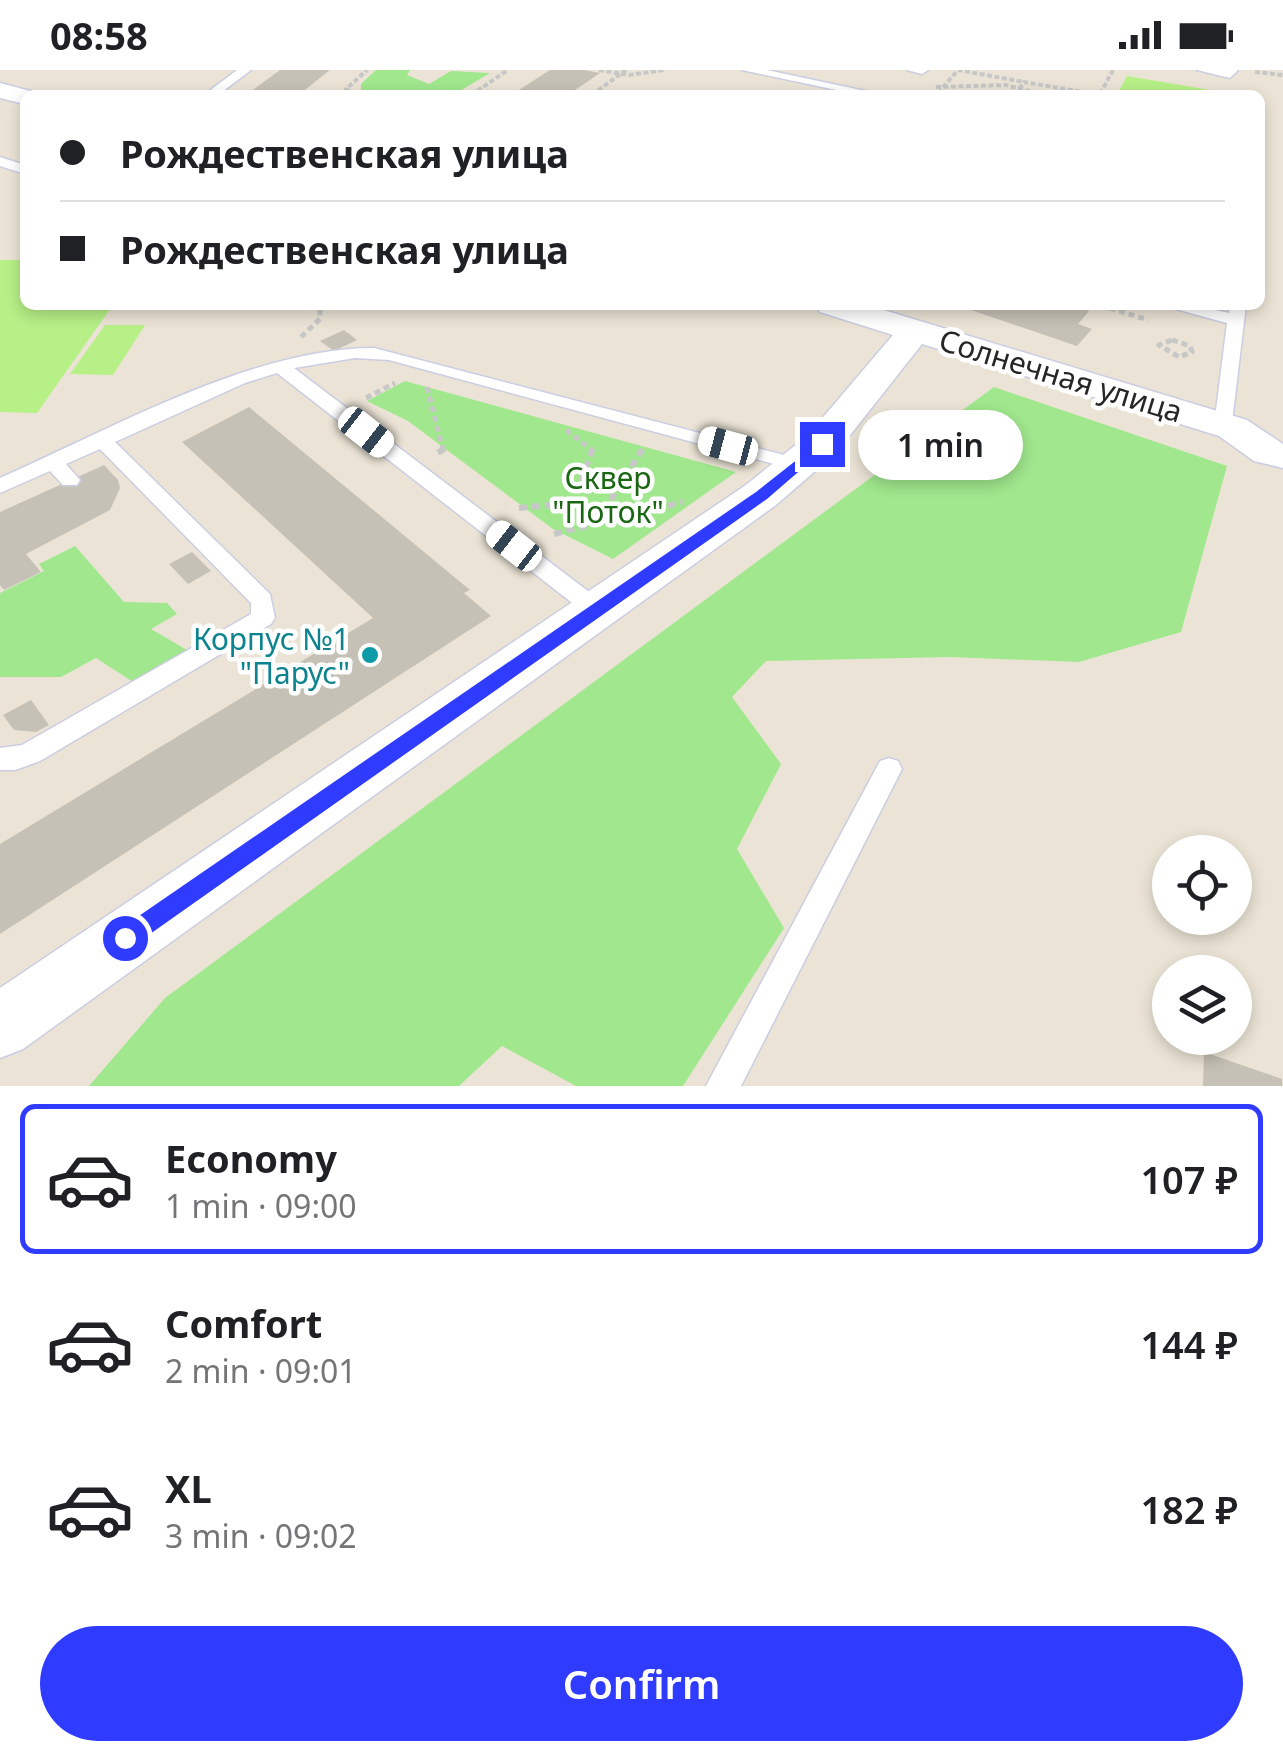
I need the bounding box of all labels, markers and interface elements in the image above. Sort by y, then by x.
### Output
text: 08:58 [50,9,148,61]
text: Рождественская улица [120,127,569,179]
text: Рождественская улица [120,223,569,275]
street label: Солнечная улица [934,319,1188,431]
car [333,402,399,462]
callout: 1 min [857,409,1022,479]
route end [800,422,845,467]
text: 1 min [897,423,984,466]
car [695,424,761,468]
park label: Сквер "Поток" [552,457,664,532]
car [481,516,547,576]
place label: Корпус №1 "Парус" [193,618,350,693]
marker: Корпус №1 "Парус" [359,644,381,666]
map controls [1152,835,1252,1055]
button: locate [1152,835,1252,935]
route start [103,916,148,961]
button: layers [1152,955,1252,1055]
text: Economy [165,1132,337,1184]
icon: car [45,1134,135,1224]
text: 107 ₽ [1140,1153,1238,1205]
text: 1 min · 09:00 [165,1184,357,1227]
text: Comfort [165,1297,322,1349]
icon: car [45,1299,135,1389]
text: 144 ₽ [1140,1318,1238,1370]
text: 2 min · 09:01 [165,1349,357,1392]
text: XL [165,1462,212,1514]
icon: car [45,1464,135,1554]
text: 182 ₽ [1140,1483,1238,1535]
text: 3 min · 09:02 [165,1514,357,1557]
button: Confirm [40,1626,1243,1741]

